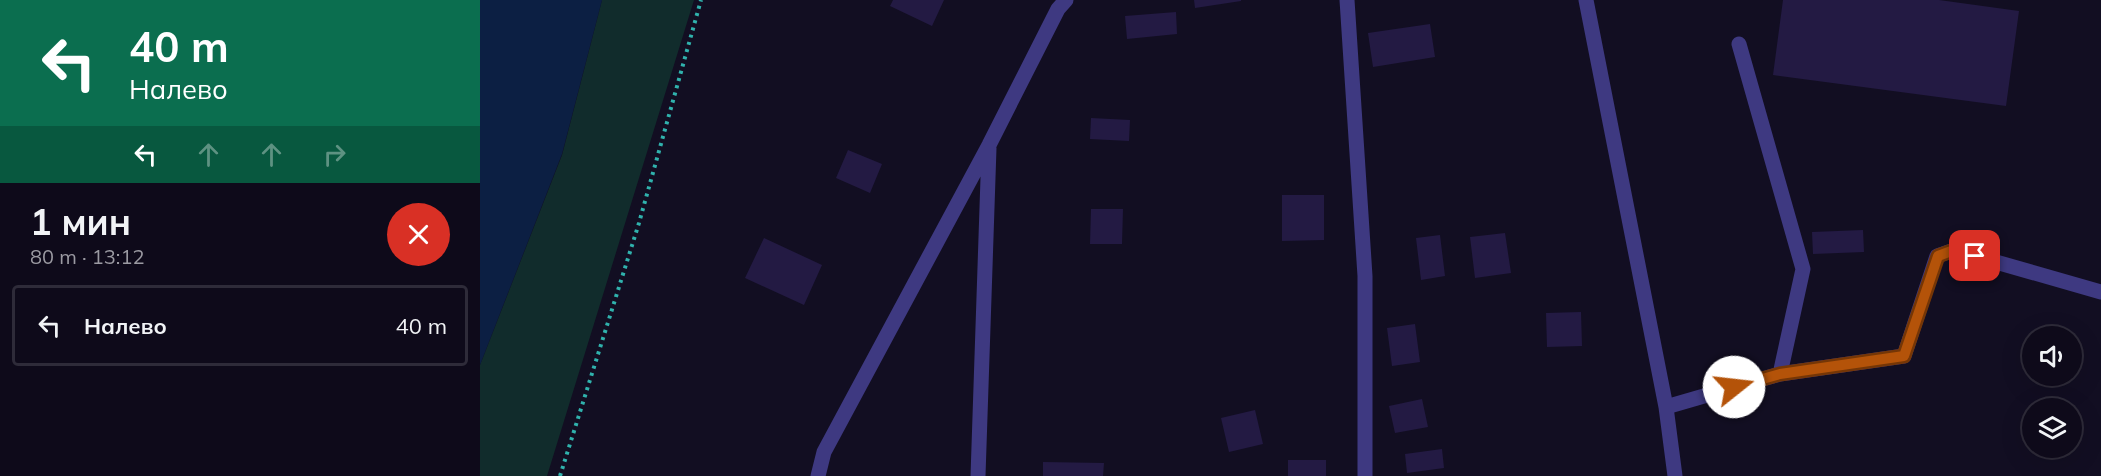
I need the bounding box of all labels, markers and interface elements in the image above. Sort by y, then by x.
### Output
text: 40 m [129,20,229,73]
icon: left [30,24,108,102]
text: Налево [129,72,228,106]
icon: left [129,138,162,171]
icon: ahead [192,138,225,171]
icon: ahead [255,138,288,171]
icon: right [318,138,351,171]
text: 1 мин [30,199,131,244]
button: close [387,203,450,266]
pin [1949,230,2000,281]
icon: arrive [1958,239,1991,272]
text: 80 m · 13:12 [30,244,144,269]
icon: left [33,309,66,342]
text: Налево [84,312,167,340]
text: 40 m [396,312,447,340]
map controls [2022,326,2082,458]
button: sound [2022,326,2082,386]
position arrow [1702,355,1766,419]
button: layers [2022,398,2082,458]

